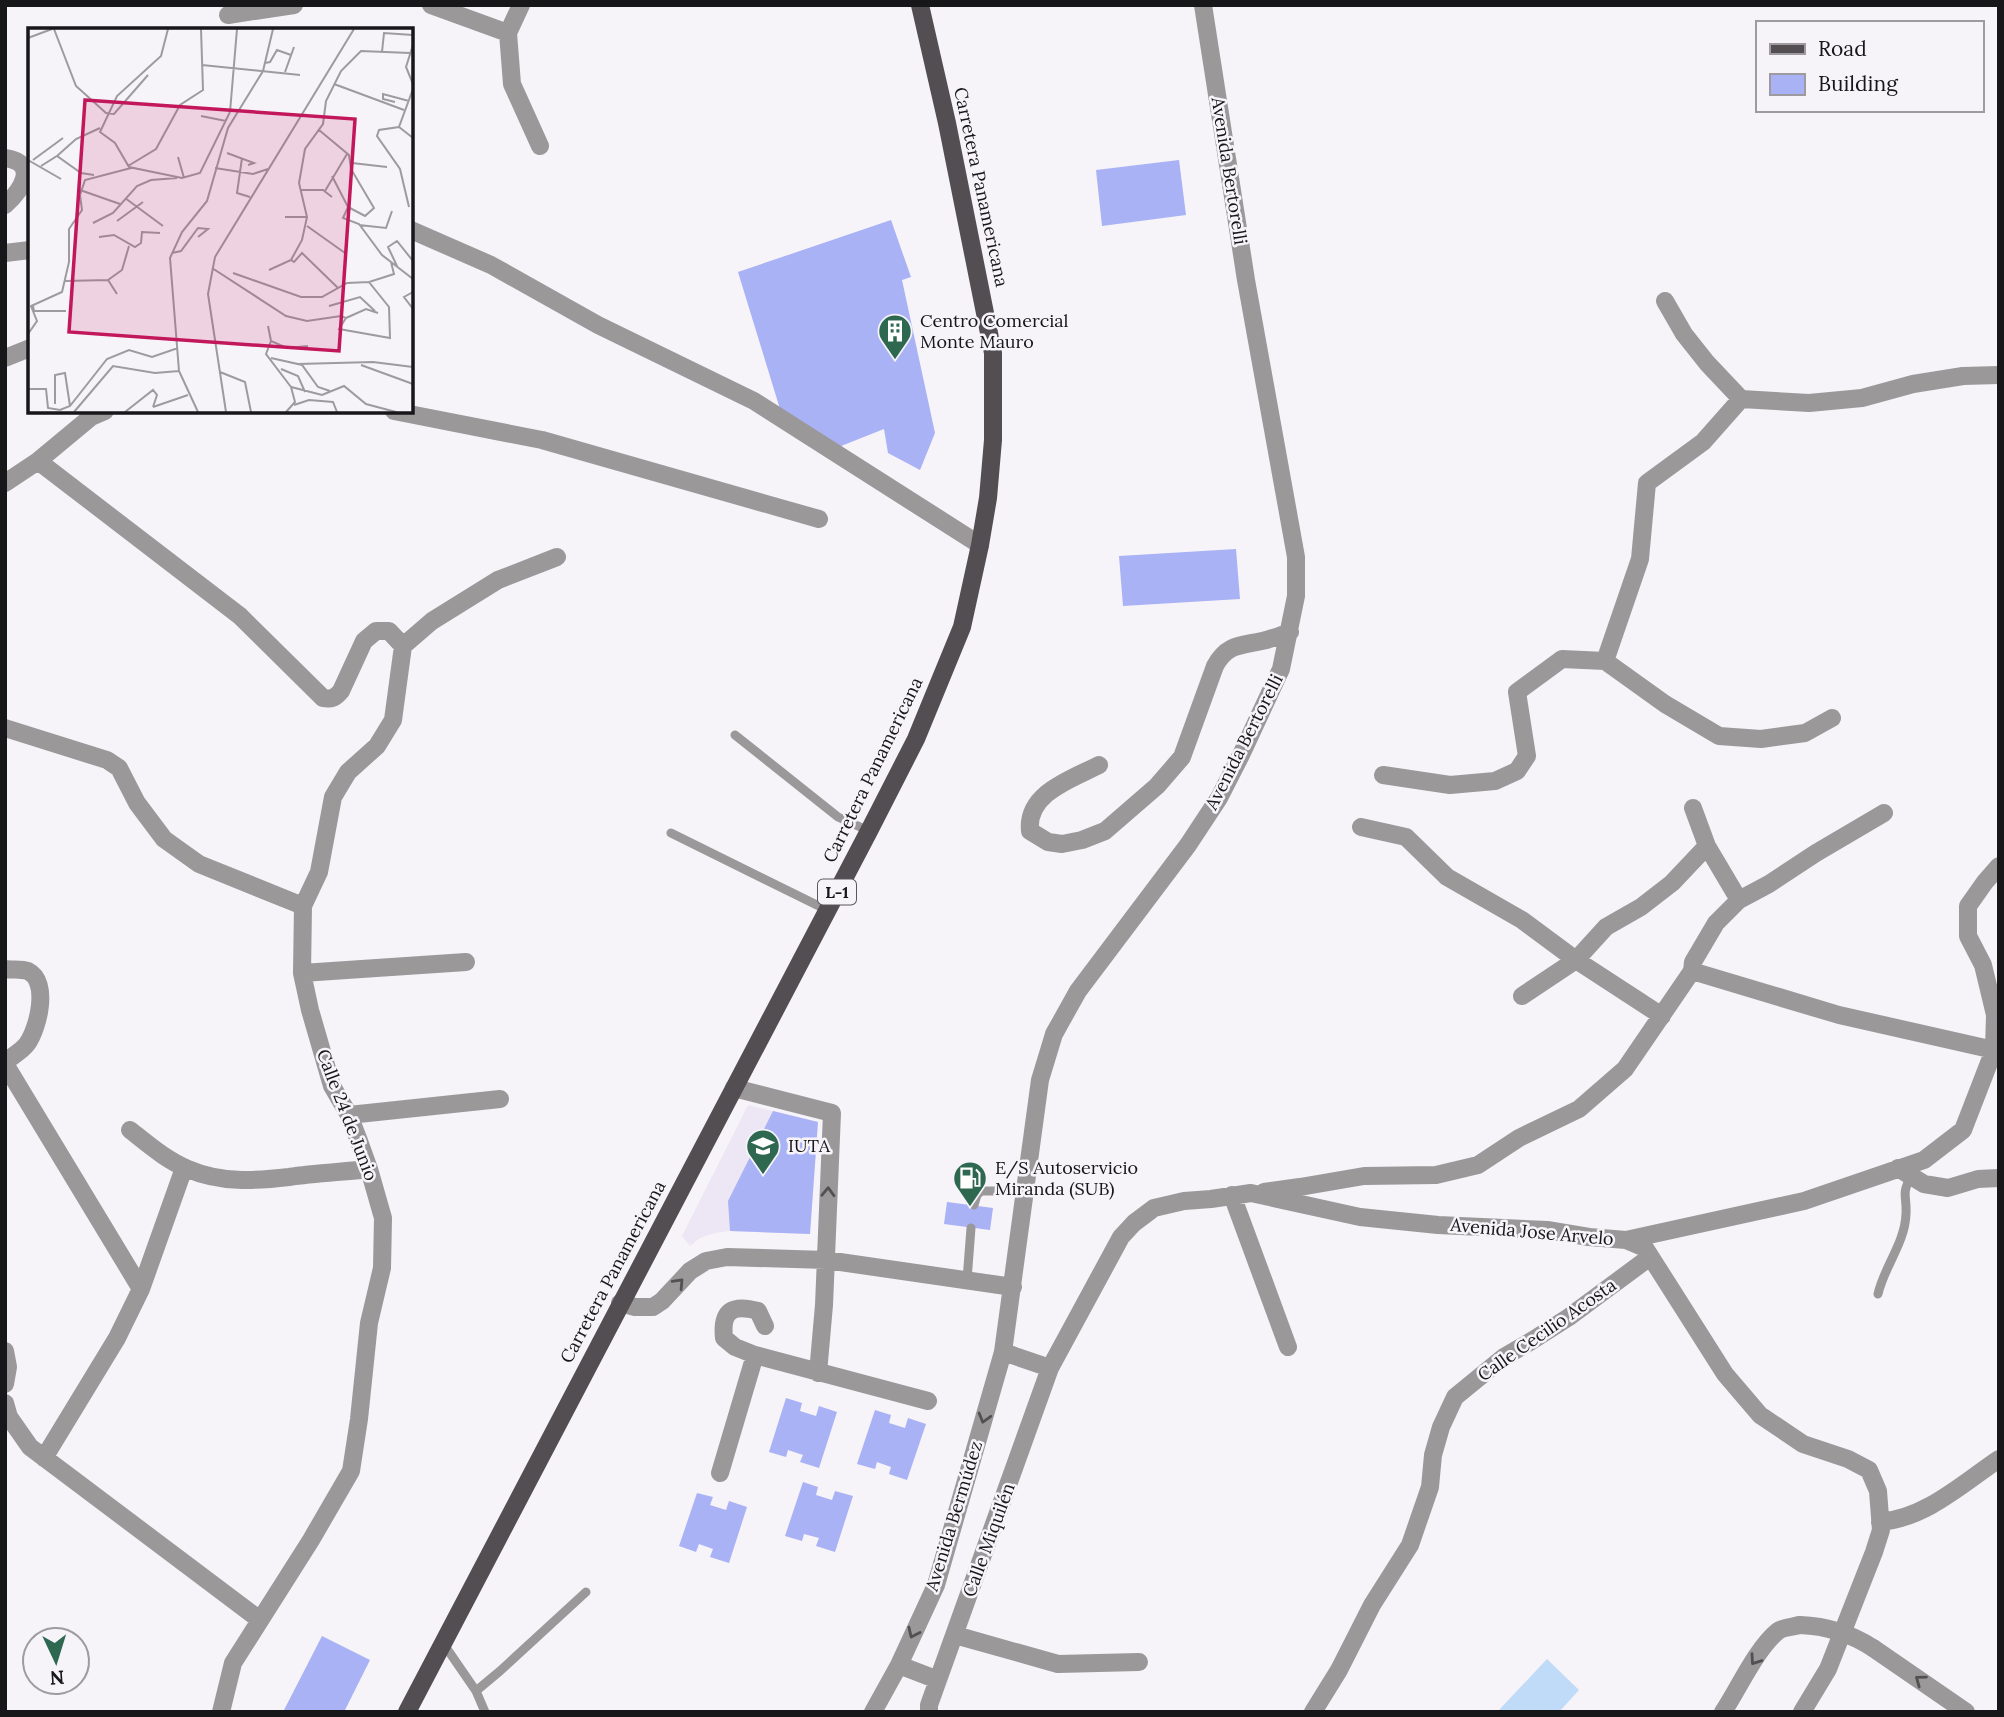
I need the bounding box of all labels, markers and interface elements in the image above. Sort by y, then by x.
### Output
legend [1756,21,1983,112]
inset map [28,28,413,413]
text: Road [1818,35,1867,62]
text: Building [1818,70,1898,97]
street label: Carretera Panamericana [949,85,1014,289]
street label: Avenida Bertorelli [1206,95,1253,246]
place label: Centro Comercial Monte Mauro [920,309,1069,353]
building icon: Centro Comercial Monte Mauro [876,312,914,361]
street label: Avenida Bertorelli [1199,670,1288,814]
street label: Carretera Panamericana [818,673,927,866]
road number: L-1 [818,880,856,904]
street label: Calle 24 de Junio [312,1046,383,1184]
school or university icon: IUTA [744,1127,782,1176]
place label: IUTA [788,1134,831,1157]
place label: E/S Autoservicio Miranda (SUB) [995,1156,1138,1200]
fuel station icon: E/S Autoservicio Miranda (SUB) [951,1159,989,1208]
street label: Carretera Panamericana [555,1177,670,1367]
one-way arrow [821,1186,836,1197]
street label: Avenida Jose Arvelo [1448,1213,1615,1250]
street label: Calle Cecilio Acosta [1473,1273,1621,1386]
one-way arrow [670,1278,683,1291]
one-way arrow [978,1411,992,1423]
street label: Avenida Bermúdez [919,1438,987,1595]
street label: Calle Miquilén [957,1480,1020,1600]
north arrow [21,1626,91,1696]
one-way arrow [908,1626,922,1639]
one-way arrow [1751,1652,1763,1665]
text: N [49,1665,65,1690]
one-way arrow [1915,1675,1928,1688]

